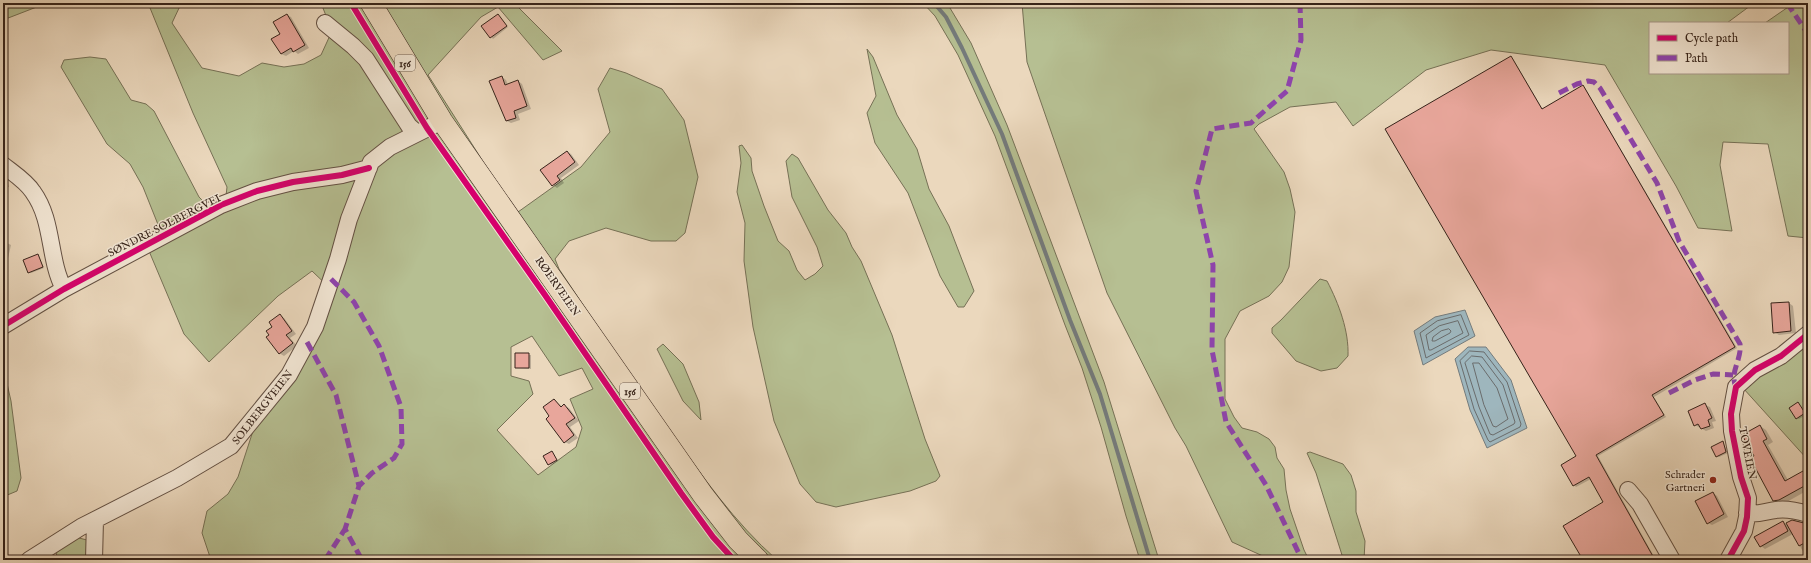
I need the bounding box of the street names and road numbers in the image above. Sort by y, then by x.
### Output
road number: 156 [395,55,415,71]
street label: SØNDRE SOLBERGVEI [106,191,223,260]
street label: RØERVEIEN [532,254,583,319]
street label: SOLBERGVEIEN [229,367,297,448]
road number: 156 [620,383,640,399]
street label: TOVEIEN [1735,425,1759,481]

